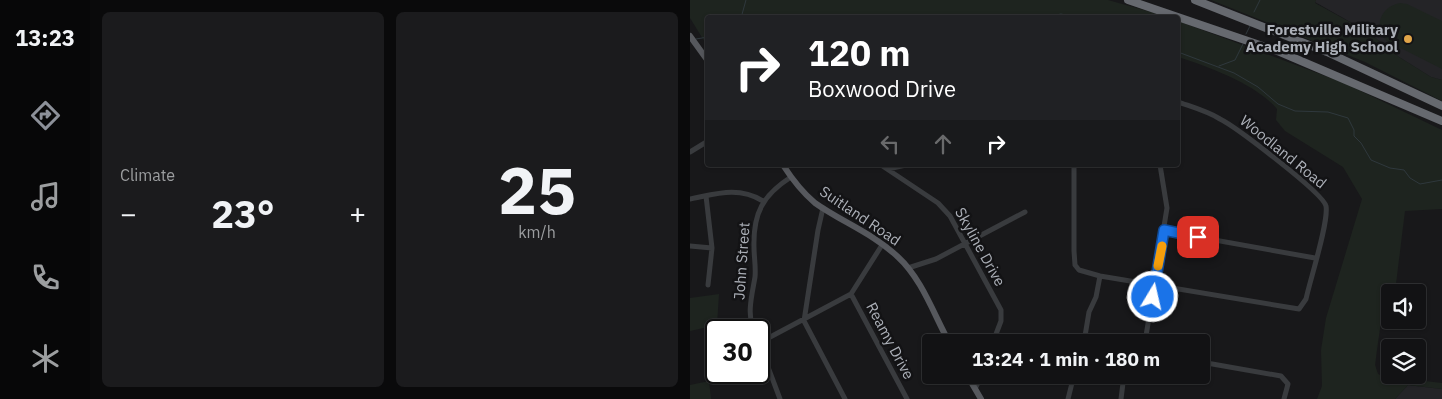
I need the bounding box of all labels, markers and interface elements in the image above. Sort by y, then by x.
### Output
place label: Forestville Military Academy High School [1246,20,1398,56]
text: 13:23 [15,23,75,52]
text: 120 m [808,30,911,76]
marker: Forestville Military Academy High School [1402,33,1414,45]
icon: right [725,35,790,100]
text: Boxwood Drive [808,74,956,103]
icon: directions [28,98,63,133]
street label: Woodland Road [1236,111,1330,192]
icon: left [876,130,904,158]
icon: ahead [929,130,957,158]
icon: right [982,130,1010,158]
text: 25 [498,147,576,232]
text: Climate [120,165,175,185]
icon: music [28,179,63,214]
street label: Suitland Road [816,182,904,250]
text: 23° [211,189,275,238]
text: − [120,195,137,232]
text: + [349,195,366,232]
street label: Skyline Drive [951,204,1010,289]
pin [1177,216,1219,258]
text: km/h [518,222,556,242]
street label: John Street [729,222,754,300]
icon: arrive [1184,223,1212,251]
icon: phone [28,260,63,295]
position arrow [1126,270,1178,322]
map controls [1381,284,1426,384]
button: sound [1381,284,1426,329]
street label: Reamy Drive [862,299,919,383]
speed limit sign: 30 [705,319,770,384]
button: layers [1381,339,1426,384]
icon: climate [28,341,63,376]
text: 13:24 · 1 min · 180 m [972,347,1160,371]

